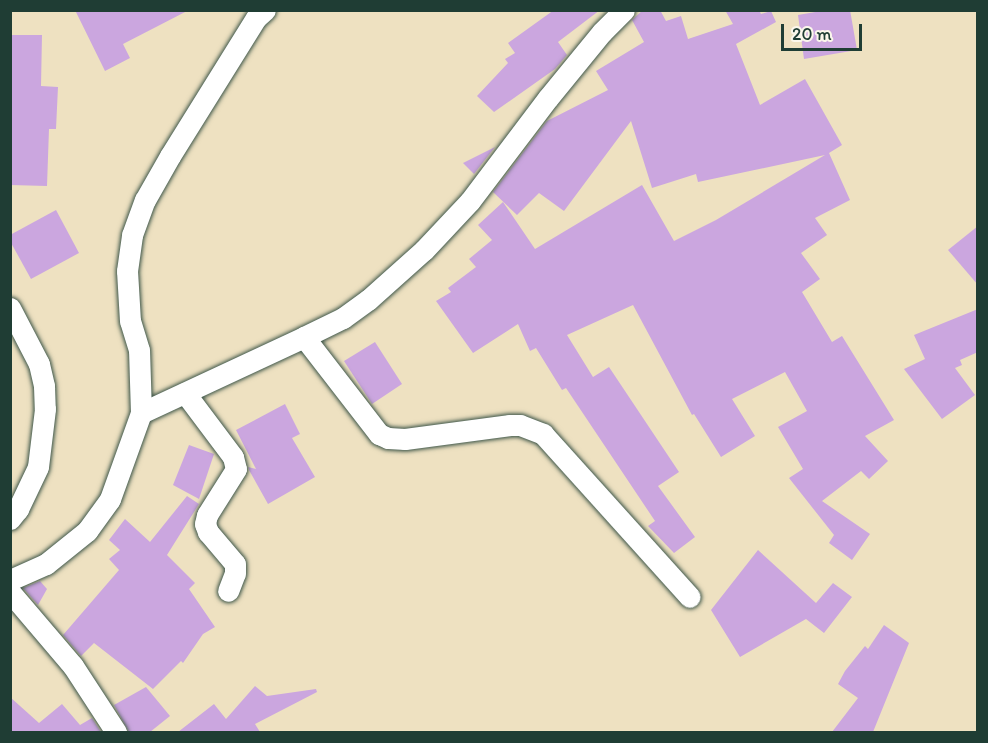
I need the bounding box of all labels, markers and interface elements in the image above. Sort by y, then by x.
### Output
scale bar [784,12,865,50]
text: 20 m [792,23,832,45]

